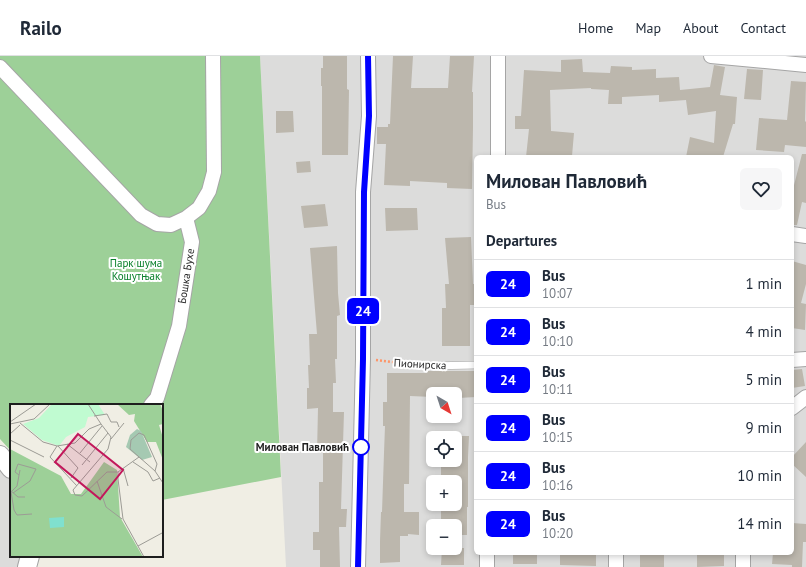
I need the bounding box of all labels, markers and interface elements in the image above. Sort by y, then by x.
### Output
text: Railo [20,16,62,40]
text: Home [578,19,613,37]
text: Map [635,19,661,37]
text: About [683,19,719,37]
text: Contact [741,19,786,37]
button: heart [740,168,782,210]
text: Милован Павловић [486,169,647,193]
text: Bus [486,196,506,213]
text: Departures [486,231,557,250]
street label: Бошка Бухе [175,247,197,305]
park label: Парк шума Кошутњак [110,256,162,283]
text: Bus [542,266,565,285]
text: 1 min [745,274,782,293]
text: 24 [500,275,516,293]
text: 10:07 [542,285,573,302]
line badge: 24 [345,298,381,324]
text: 24 [355,302,371,320]
text: Bus [542,314,565,333]
text: 4 min [745,322,782,341]
text: 24 [500,323,516,341]
text: 10:10 [542,333,573,350]
street label: Пионирска [393,356,447,372]
text: Bus [542,362,565,381]
text: 5 min [745,370,782,389]
text: 24 [500,371,516,389]
text: 10:11 [542,381,573,398]
north arrow [426,387,462,423]
map controls [426,387,462,555]
inset map [10,404,163,557]
text: Bus [542,410,565,429]
text: 9 min [745,418,782,437]
text: 24 [500,419,516,437]
text: 10:15 [542,429,573,446]
button: locate [426,431,462,467]
marker: Милован Павловић [352,438,370,456]
place label: Милован Павловић [256,440,349,454]
text: Bus [542,458,565,477]
text: 10 min [737,466,782,485]
text: 24 [500,467,516,485]
button: + [426,475,462,511]
text: 10:16 [542,477,573,494]
text: Bus [542,506,565,525]
text: 14 min [737,514,782,533]
text: 24 [500,515,516,533]
button: − [426,519,462,555]
text: 10:20 [542,525,573,542]

